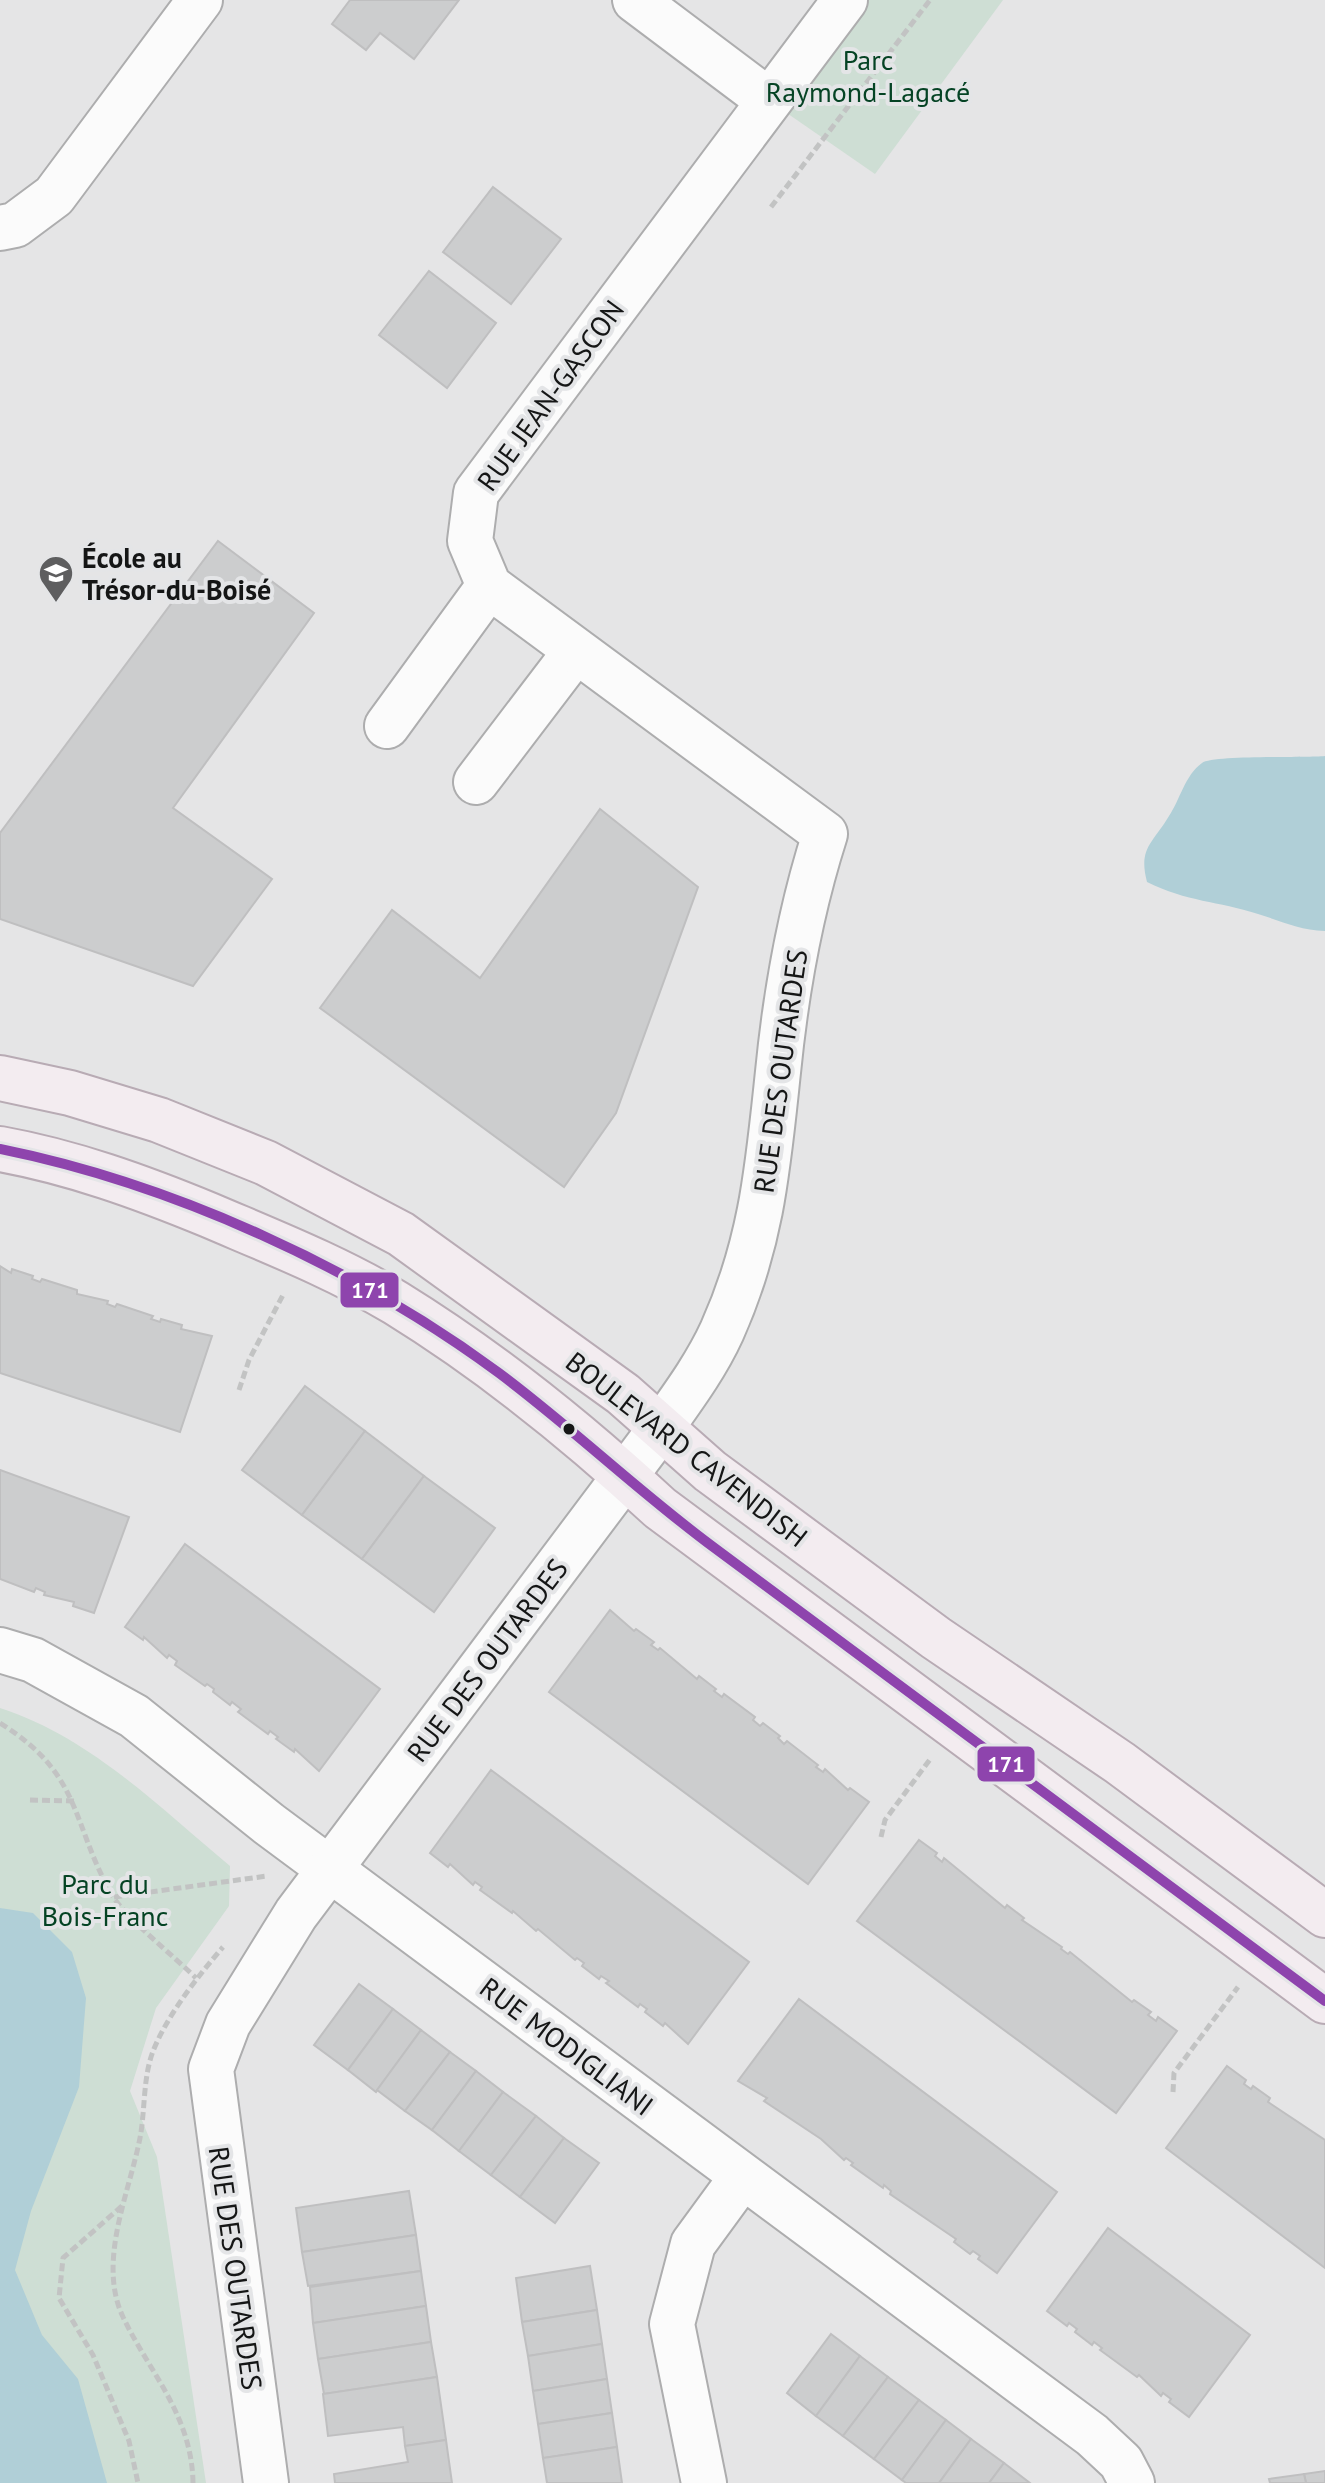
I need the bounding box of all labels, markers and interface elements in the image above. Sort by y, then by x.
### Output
park label: Parc Raymond-Lagacé [766,41,970,110]
street label: RUE JEAN-GASCON [468,292,632,498]
place label: École au Trésor-du-Boisé [82,539,271,608]
school or university icon: École au Trésor-du-Boisé [37,554,75,604]
street label: RUE DES OUTARDES [745,947,815,1195]
line badge: 171 [339,1271,400,1309]
text: 171 [351,1276,389,1304]
street label: BOULEVARD CAVENDISH [559,1343,815,1555]
unlabelled marker [561,1421,577,1437]
street label: RUE DES OUTARDES [398,1551,576,1769]
line badge: 171 [976,1745,1036,1783]
text: 171 [987,1750,1025,1778]
park label: Parc du Bois-Franc [42,1865,168,1934]
street label: RUE MODIGLIANI [473,1969,661,2123]
street label: RUE DES OUTARDES [201,2144,271,2392]

